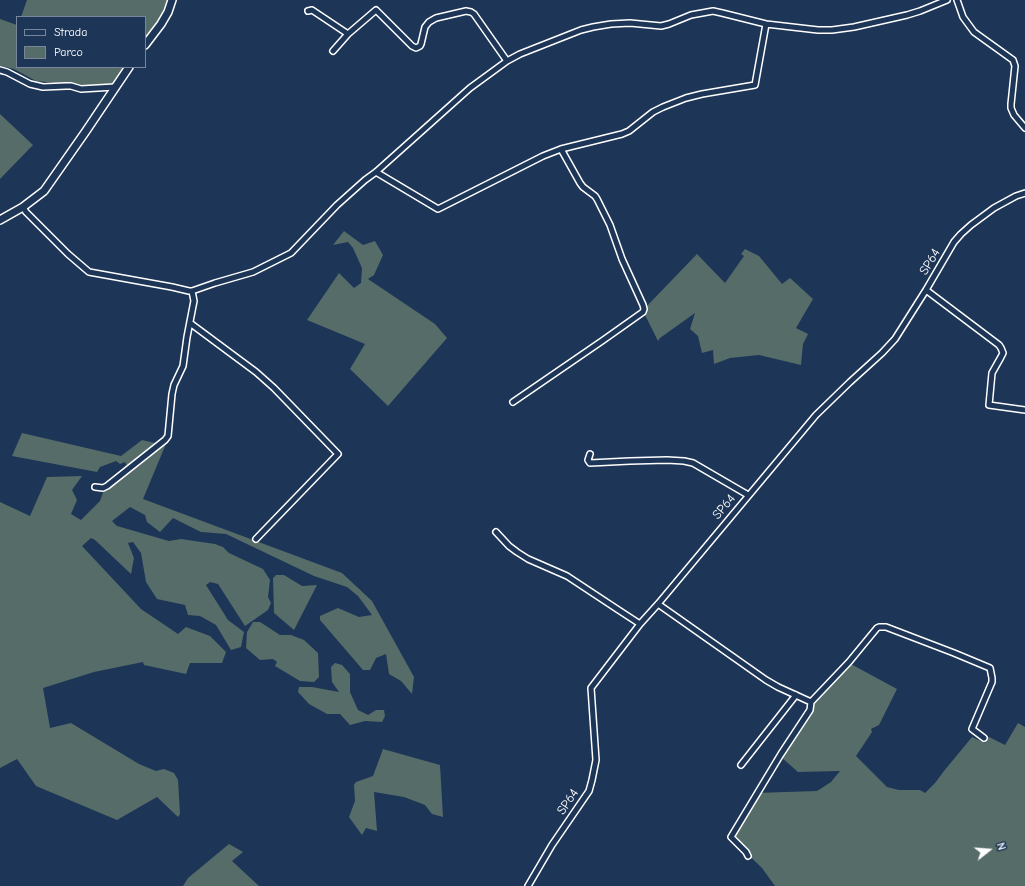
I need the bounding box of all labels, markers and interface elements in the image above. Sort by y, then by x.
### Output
legend [16,16,146,68]
text: Strada [54,25,87,39]
text: Parco [54,45,83,59]
street label: SP64 [916,246,944,278]
street label: SP64 [709,491,739,523]
street label: SP64 [554,786,582,818]
north arrow [969,830,1009,870]
text: N [994,841,1008,852]

